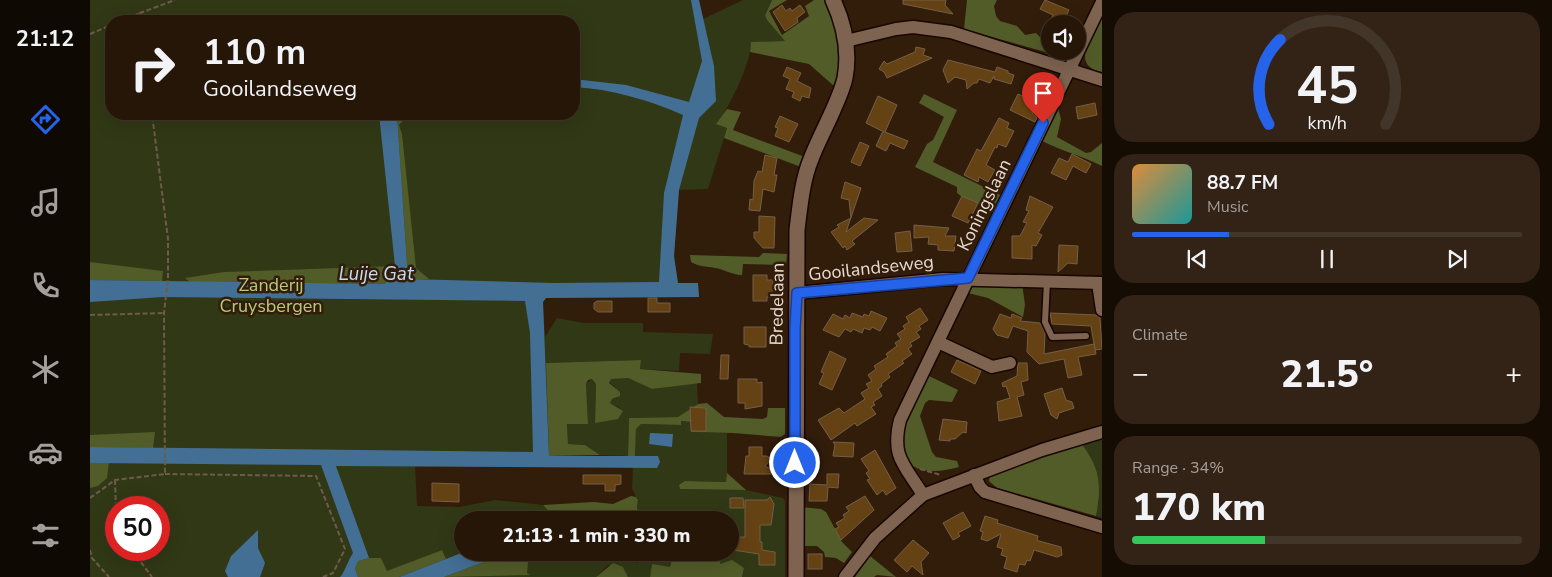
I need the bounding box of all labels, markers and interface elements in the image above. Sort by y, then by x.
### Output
map controls [1041,15,1086,60]
button: sound [1041,15,1086,60]
text: 21:12 [16,24,74,54]
text: 110 m [203,29,306,76]
icon: right [120,35,185,100]
text: 45 [1296,50,1358,121]
pin [1022,72,1064,123]
text: Gooilandseweg [203,74,357,104]
icon: arrive [1029,79,1057,107]
icon: directions [28,102,63,137]
text: km/h [1307,111,1347,135]
street label: Koningslaan [951,155,1017,255]
text: 88.7 FM [1207,170,1278,196]
icon: music [28,185,63,220]
text: Music [1207,196,1248,218]
icon: previous [1183,245,1211,273]
icon: pause [1313,245,1341,273]
icon: next [1443,245,1471,273]
street label: Gooilandseweg [807,249,935,287]
water label: Luije Gat [338,261,415,287]
street label: Bredelaan [764,262,790,346]
icon: phone [28,268,63,303]
park label: Zanderij Cruysbergen [219,273,323,318]
text: Climate [1132,324,1187,346]
text: 21.5° [1281,349,1373,400]
icon: climate [28,352,63,387]
text: − [1132,355,1149,393]
text: + [1505,355,1522,393]
icon: car [28,435,63,470]
position arrow [768,436,820,488]
text: Range · 34% [1132,457,1224,479]
text: 170 km [1132,482,1266,533]
speed limit sign: 50 [105,496,170,561]
icon: filters [28,518,63,553]
text: 21:13 · 1 min · 330 m [503,523,690,549]

